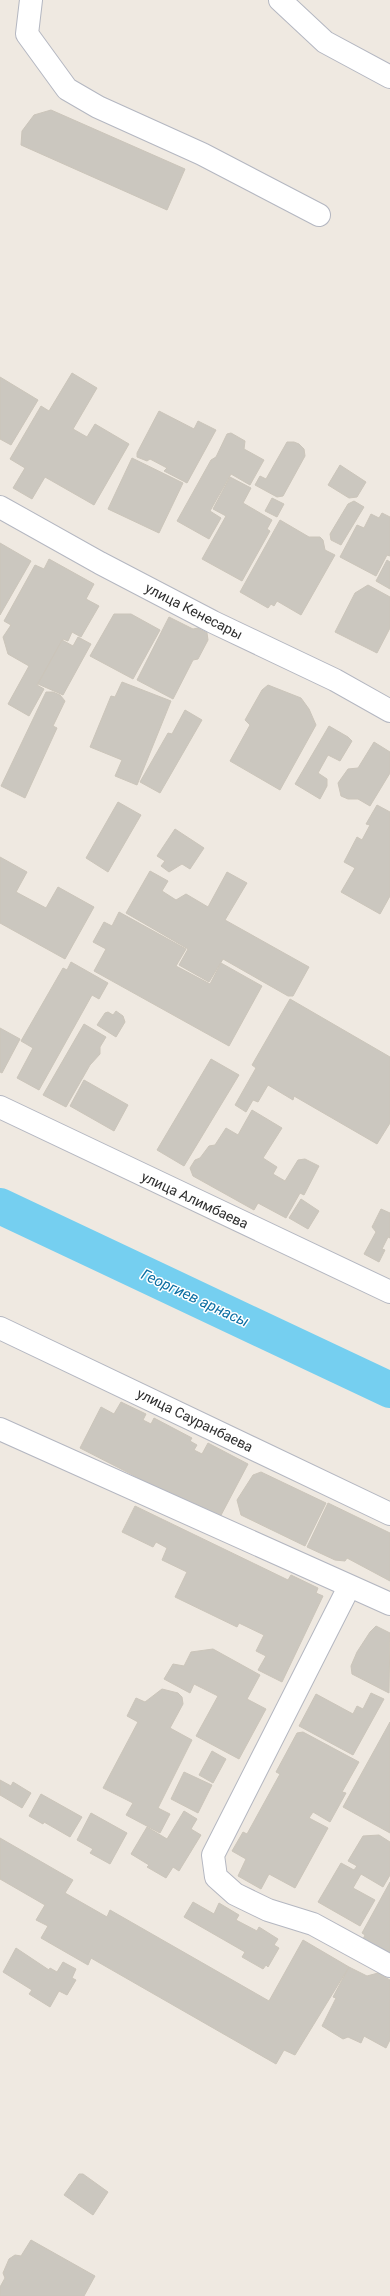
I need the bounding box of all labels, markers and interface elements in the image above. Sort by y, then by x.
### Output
street label: улица Кенесары [143,580,245,642]
street label: улица Алимбаева [139,1168,251,1232]
water label: Георгиев арнасы [138,1265,252,1331]
street label: улица Сауранбаева [134,1385,256,1455]

